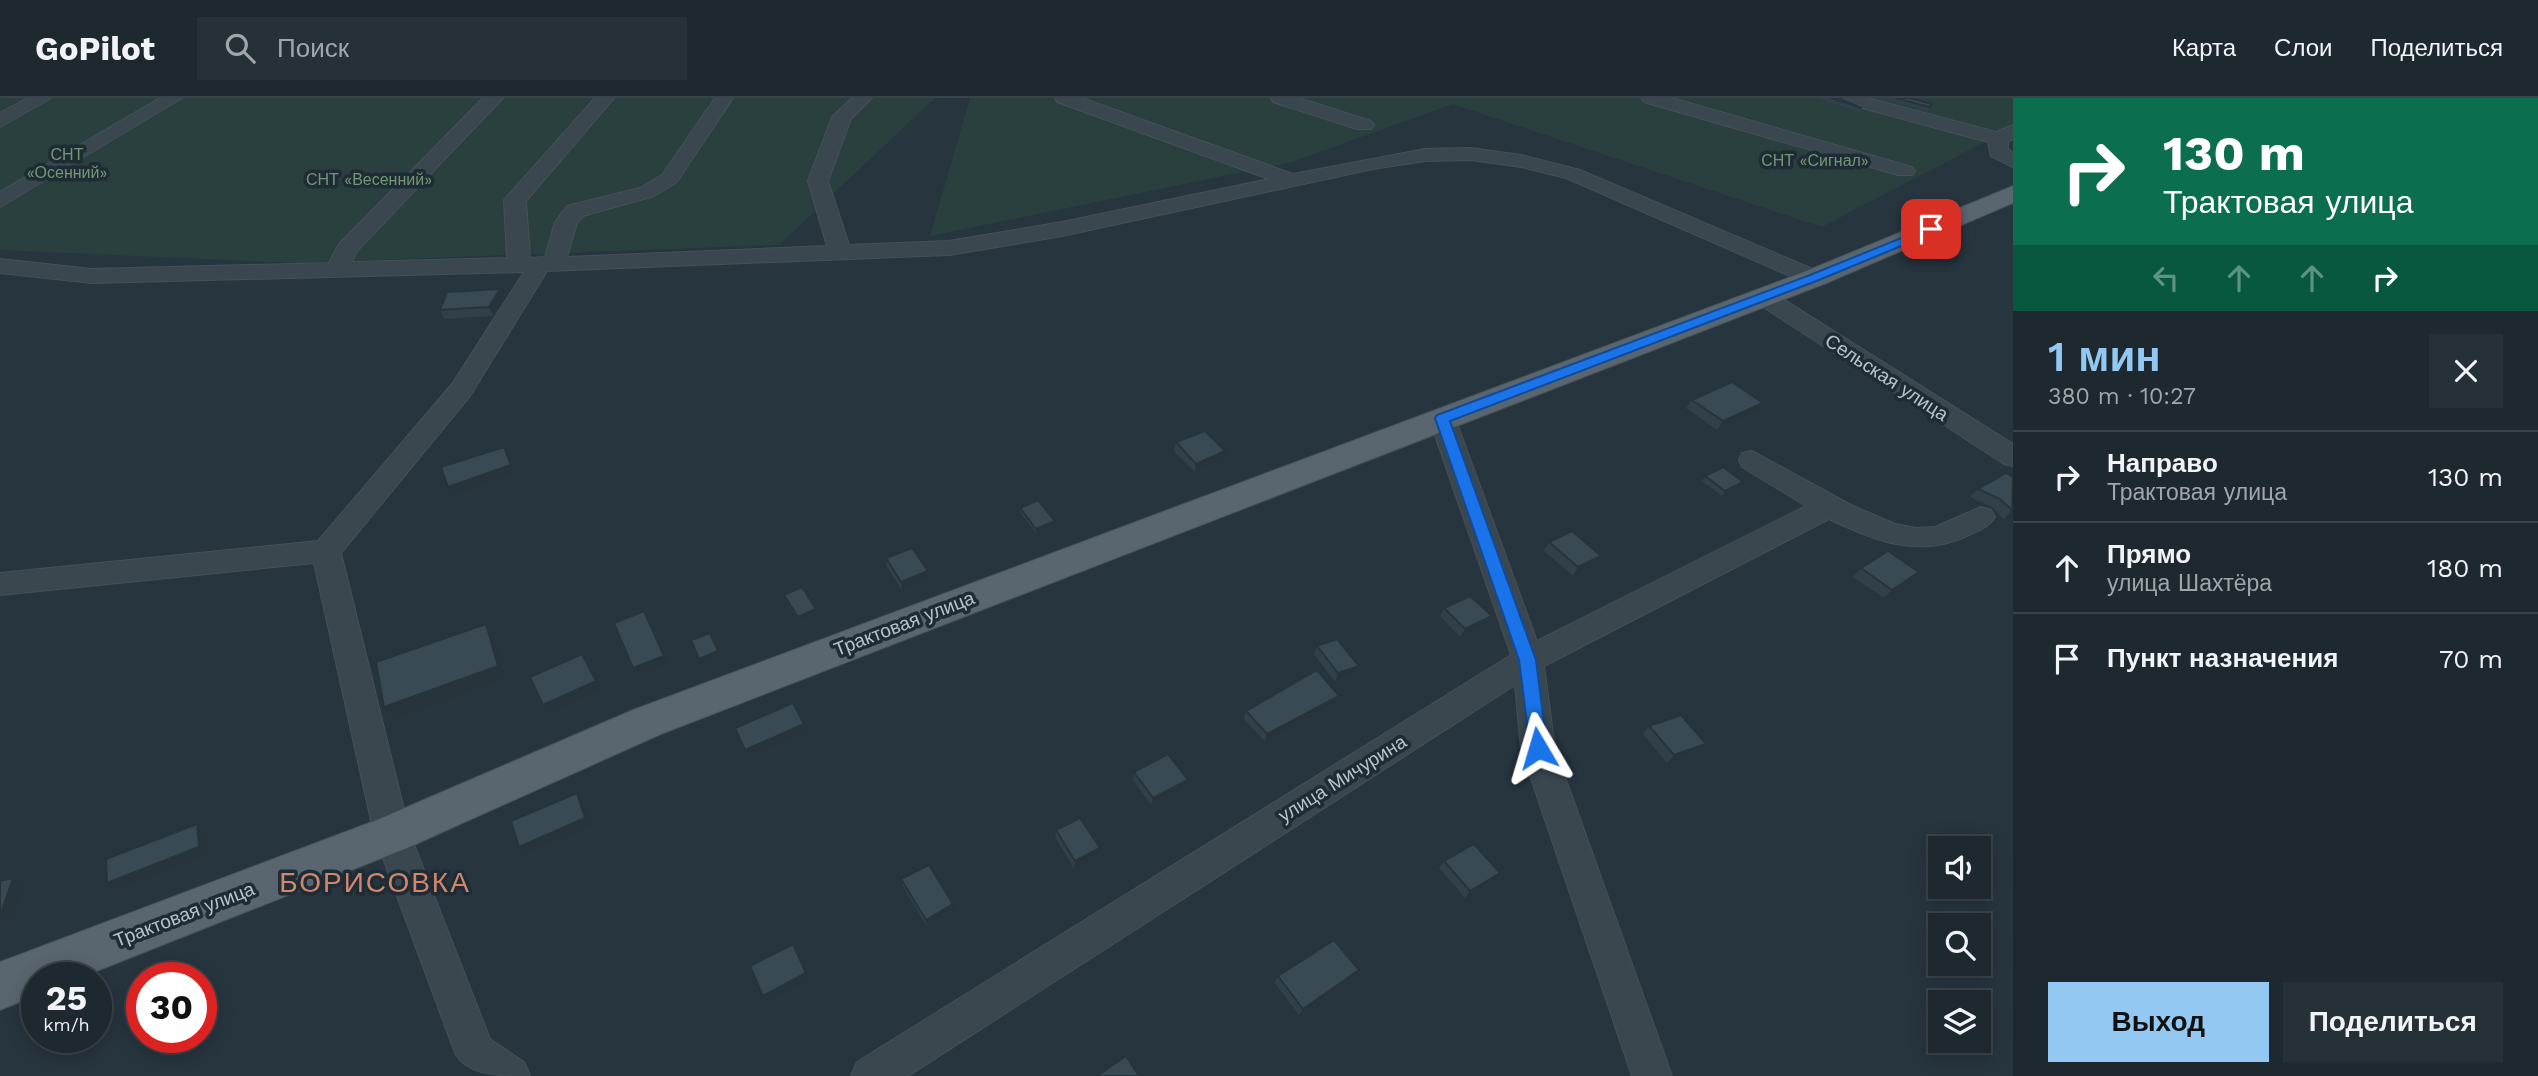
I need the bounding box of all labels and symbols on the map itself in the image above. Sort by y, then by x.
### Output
park label: СНТ «Осенний» [27,145,107,182]
park label: СНТ «Сигнал» [1761,151,1869,170]
park label: СНТ «Весенний» [306,170,432,189]
pin [1901,199,1961,259]
street label: Сельская улица [1821,329,1953,426]
street label: Трактовая улица [831,586,978,661]
position arrow [1501,711,1575,785]
street label: улица Мичурина [1274,730,1411,827]
district label: БОРИСОВКА [279,866,471,899]
street label: Трактовая улица [111,877,258,952]
speed limit sign: 30 [126,962,217,1053]

